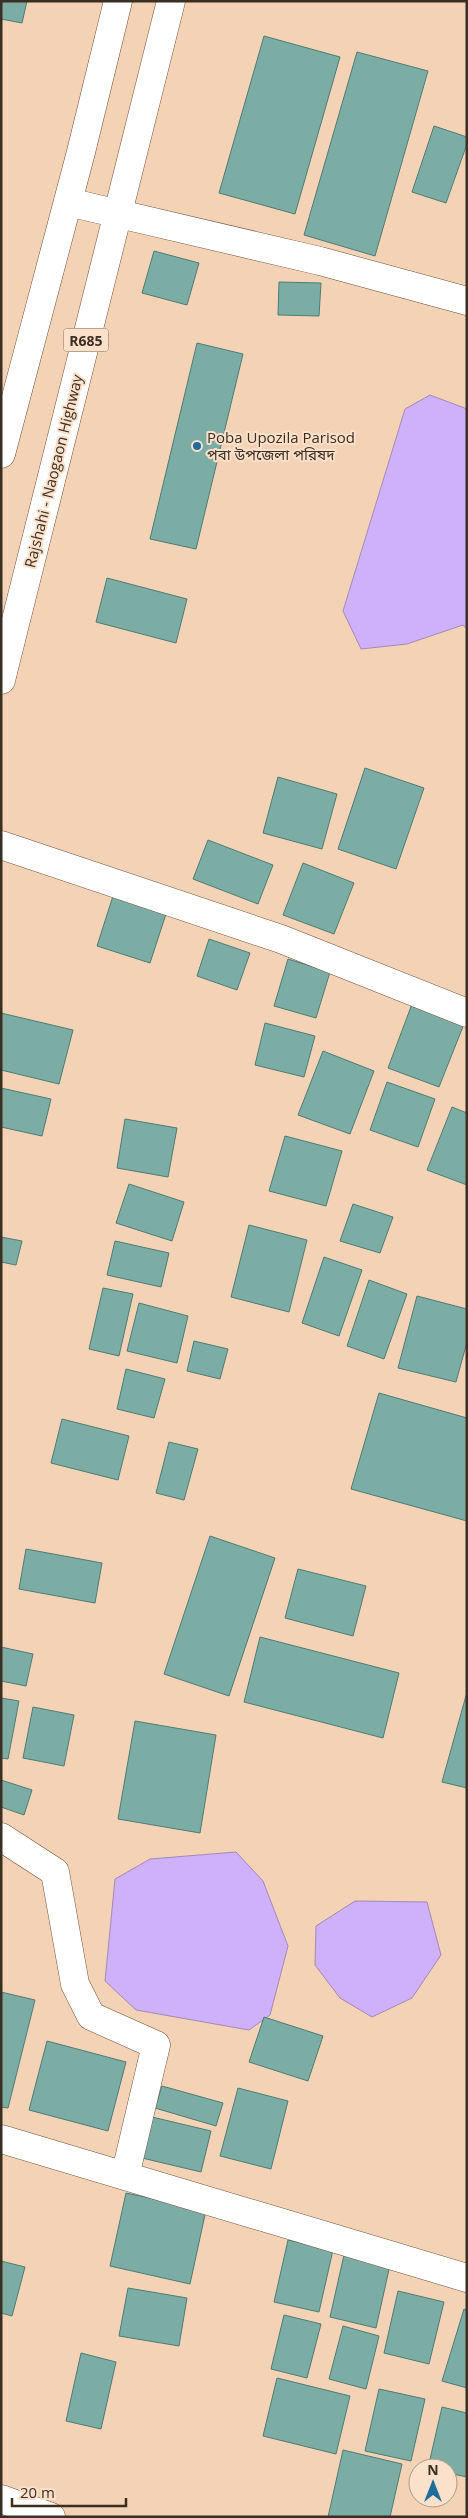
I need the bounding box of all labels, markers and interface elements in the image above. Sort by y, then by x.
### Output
road number: R685 [64,328,108,352]
street label: Rajshahi - Naogaon Highway [19,372,87,570]
place label: Poba Upozila Parisod পবা উপজেলা পরিষদ [207,427,355,464]
marker: Poba Upozila Parisod পবা উপজেলা পরিষদ [191,440,203,452]
north arrow [408,2458,458,2508]
text: N [427,2460,439,2479]
scale bar [12,2476,126,2508]
text: 20 m [20,2482,55,2502]

